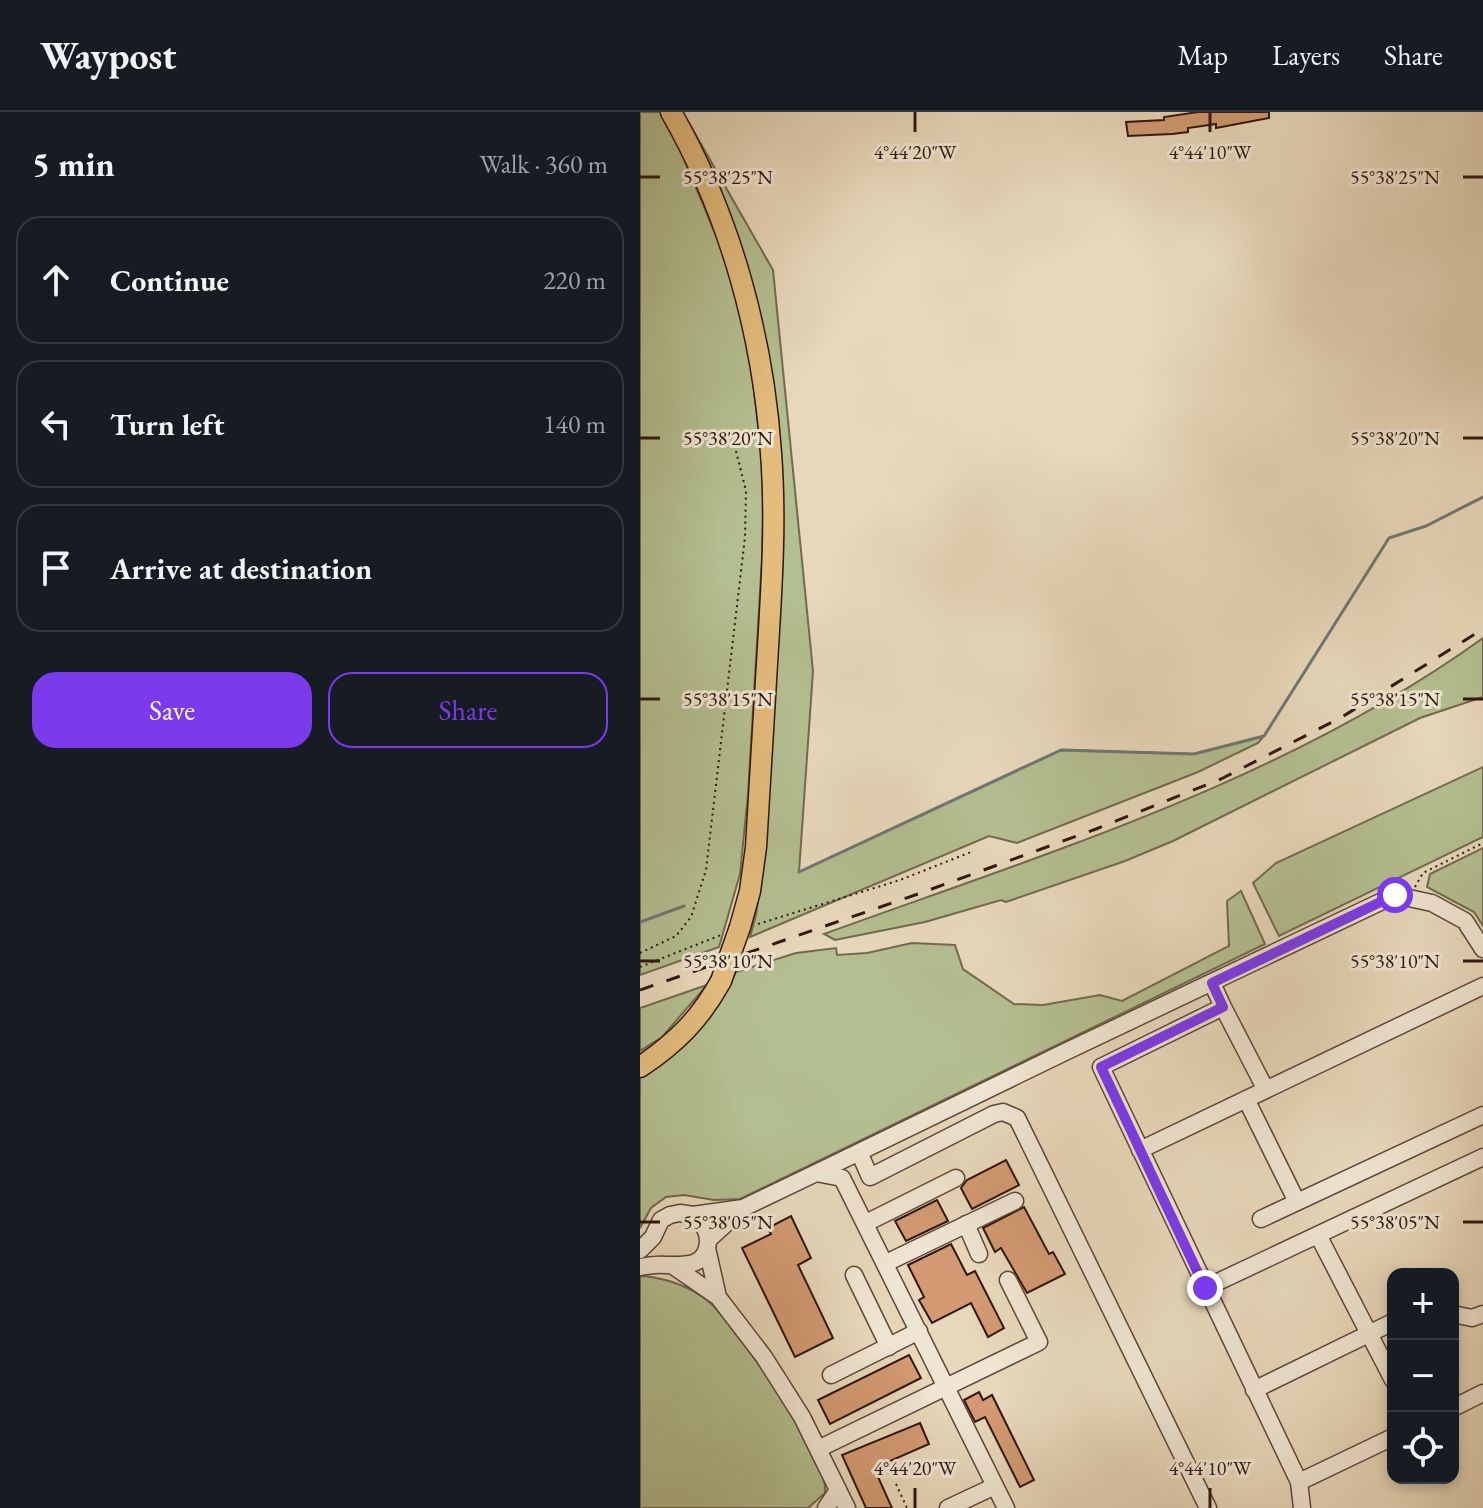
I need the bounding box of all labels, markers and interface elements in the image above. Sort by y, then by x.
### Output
text: Waypost [40,31,177,80]
text: Map [1178,37,1228,73]
text: Layers [1272,37,1340,73]
text: Share [1384,37,1443,73]
text: 4°44'20"W [874,139,957,165]
text: 4°44'10"W [1169,139,1252,165]
text: 5 min [32,142,115,186]
text: Walk · 360 m [480,147,608,181]
text: 55°38'25"N [683,164,773,190]
text: 55°38'25"N [1350,164,1440,190]
icon: ahead [34,258,78,302]
text: Continue [110,261,229,300]
text: 220 m [543,263,606,297]
icon: left [34,402,78,446]
text: Turn left [110,405,224,444]
text: 140 m [543,407,606,441]
text: 55°38'20"N [683,425,773,451]
text: 55°38'20"N [1350,425,1440,451]
icon: arrive [34,546,78,590]
text: Arrive at destination [110,549,372,588]
button: Save [32,672,312,748]
button: Share [328,672,608,748]
text: 55°38'15"N [683,686,773,712]
text: 55°38'15"N [1350,686,1440,712]
route start [1377,877,1413,913]
text: 55°38'10"N [683,948,773,974]
text: 55°38'10"N [1350,948,1440,974]
text: 55°38'05"N [683,1209,773,1235]
text: 55°38'05"N [1350,1209,1440,1235]
map controls [1387,1268,1459,1484]
button: + [1387,1268,1459,1340]
route end [1187,1270,1223,1306]
button: − [1387,1340,1459,1412]
button: locate [1387,1412,1459,1484]
text: 4°44'20"W [874,1455,957,1481]
text: 4°44'10"W [1169,1455,1252,1481]

